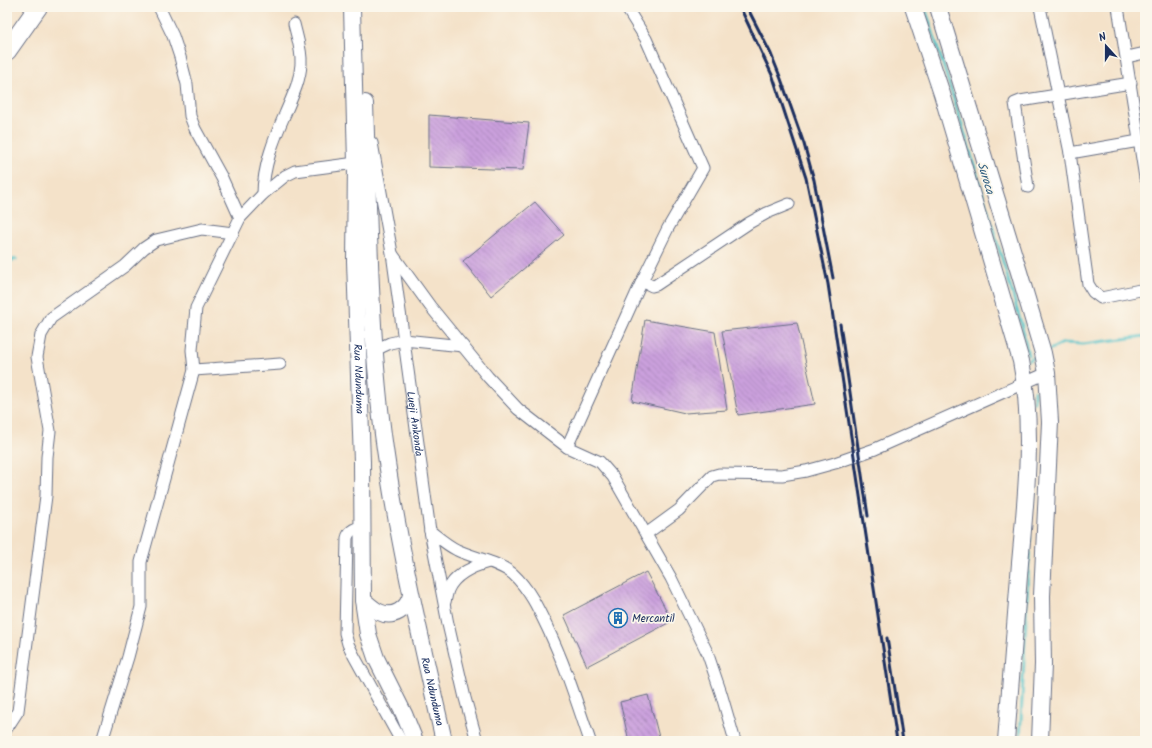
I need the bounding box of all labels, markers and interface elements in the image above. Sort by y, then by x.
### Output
north arrow [1086,26,1126,66]
text: N [1096,28,1109,47]
water label: Suroca [972,160,1000,198]
street label: Rua Ndunduma [348,344,368,414]
street label: Lueji Ankonda [401,390,428,457]
building icon: Mercantil [607,607,629,629]
place label: Mercantil [632,610,675,628]
street label: Rua Ndunduma [415,656,448,728]

